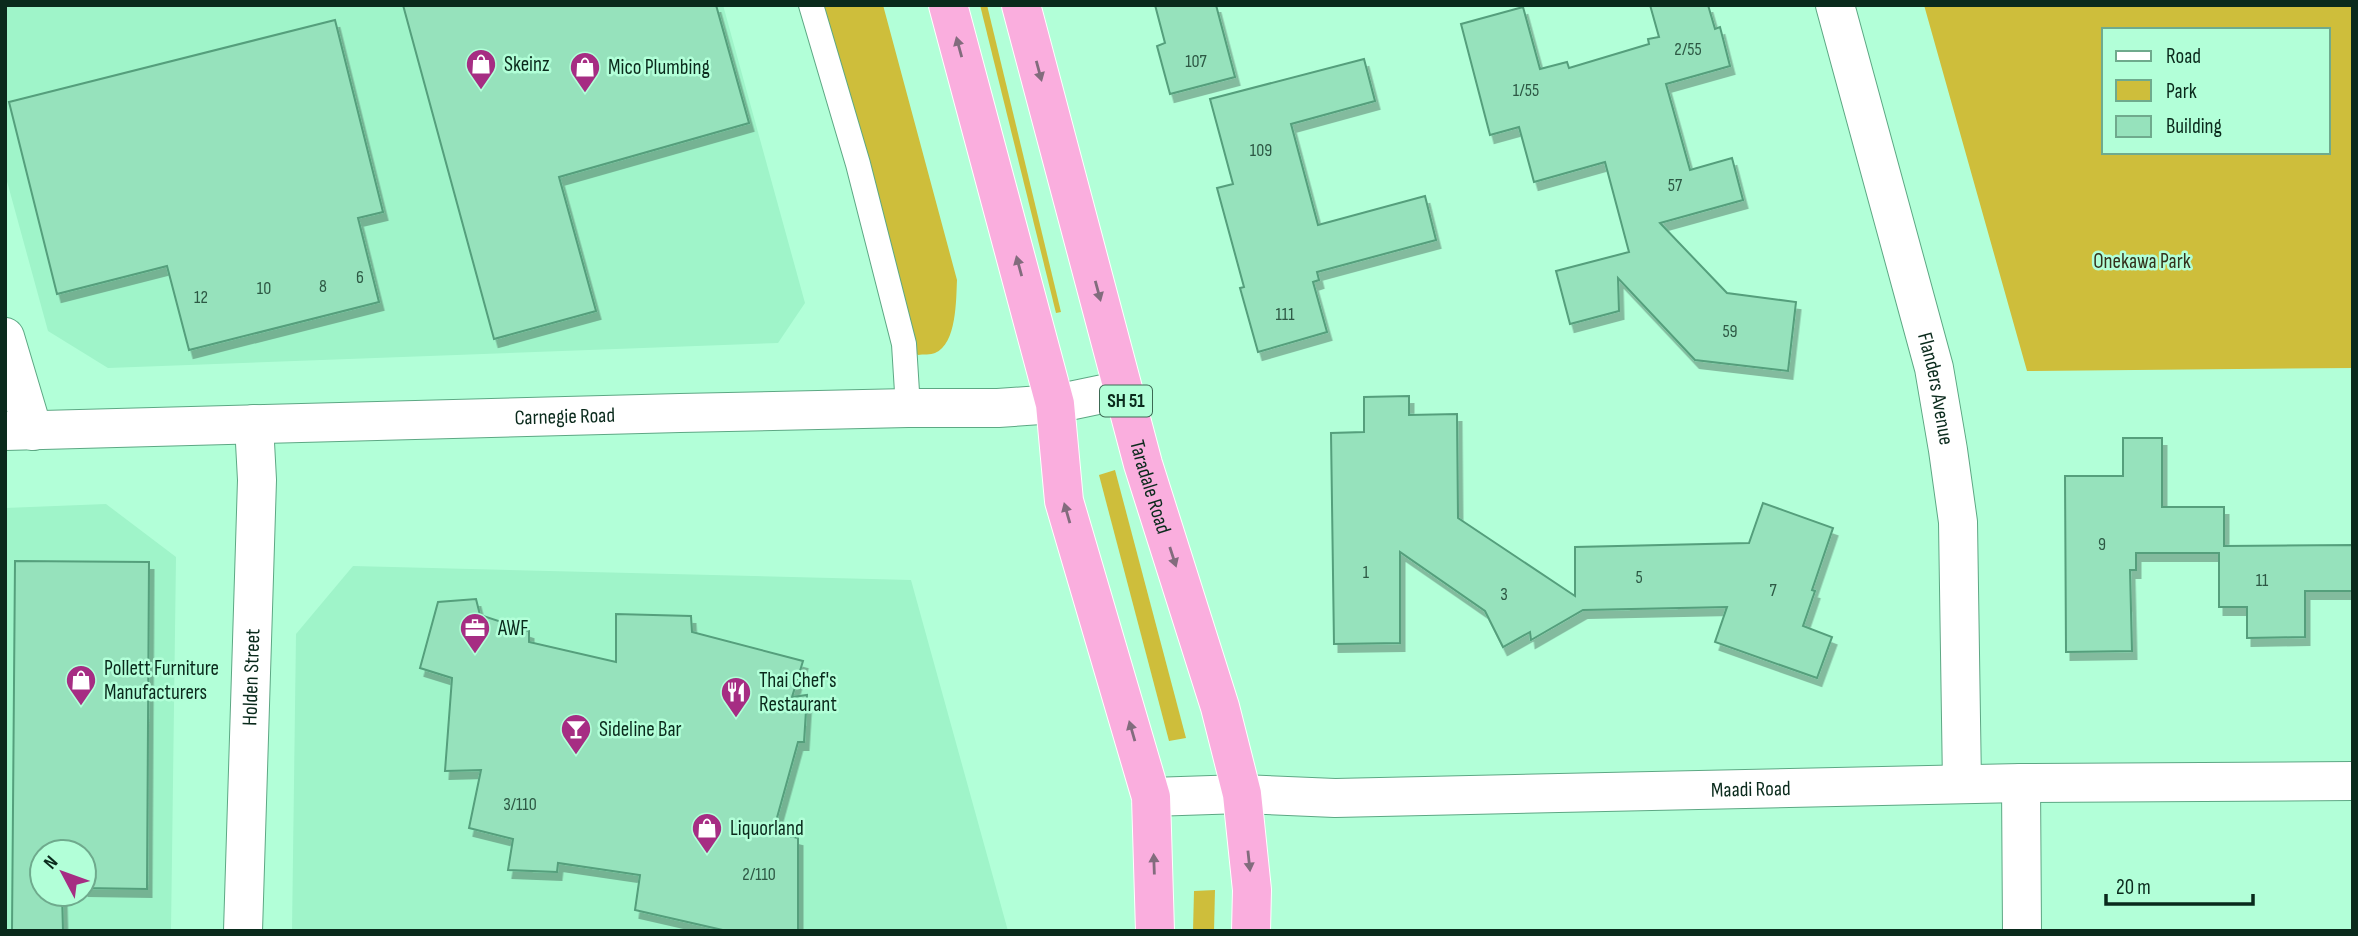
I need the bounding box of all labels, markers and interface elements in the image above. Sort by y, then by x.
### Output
legend [2102,28,2330,154]
one-way arrow [954,36,964,57]
house number: 2/55 [1674,39,1702,60]
text: Road [2166,44,2201,69]
shop icon: Skeinz [464,47,498,91]
shop icon: Mico Plumbing [568,50,602,94]
house number: 107 [1185,51,1208,72]
place label: Skeinz [504,52,550,77]
place label: Mico Plumbing [608,55,710,80]
one-way arrow [1034,61,1044,82]
text: Park [2166,79,2197,104]
house number: 1/55 [1513,80,1539,101]
text: Building [2166,114,2222,139]
house number: 109 [1250,140,1272,161]
house number: 57 [1668,175,1683,196]
park label: Onekawa Park [2093,249,2191,274]
one-way arrow [1013,255,1024,277]
house number: 6 [356,267,364,288]
house number: 8 [319,276,327,297]
house number: 10 [257,278,271,299]
one-way arrow [1093,280,1104,302]
house number: 12 [194,287,208,308]
house number: 111 [1276,304,1295,325]
house number: 59 [1722,321,1738,342]
street label: Flanders Avenue [1912,330,1959,447]
road number: SH 51 [1100,386,1152,416]
street label: Carnegie Road [514,402,615,430]
street label: Taradale Road [1125,437,1177,537]
one-way arrow [1062,502,1072,523]
house number: 9 [2098,534,2106,555]
one-way arrow [1168,546,1178,567]
house number: 1 [1363,562,1370,583]
house number: 5 [1635,567,1643,588]
house number: 11 [2256,570,2269,591]
house number: 7 [1769,580,1777,601]
house number: 3 [1500,584,1508,605]
office icon: AWF [458,611,492,655]
place label: AWF [497,616,528,641]
street label: Holden Street [237,628,265,726]
place label: Pollett Furniture Manufacturers [104,656,219,705]
shop icon: Pollett Furniture Manufacturers [64,663,98,707]
place label: Thai Chef's Restaurant [759,668,837,717]
restaurant icon: Thai Chef's Restaurant [719,675,753,719]
bar icon: Sideline Bar [559,712,593,756]
place label: Sideline Bar [599,717,682,742]
one-way arrow [1126,720,1136,741]
street label: Maadi Road [1711,776,1791,802]
house number: 3/110 [503,794,537,815]
shop icon: Liquorland [690,811,724,855]
place label: Liquorland [730,816,804,841]
north arrow [28,838,98,908]
text: N [39,851,63,874]
one-way arrow [1244,851,1255,873]
one-way arrow [1149,852,1160,874]
scale bar [2106,862,2253,906]
house number: 2/110 [742,864,776,885]
text: 20 m [2116,875,2151,900]

